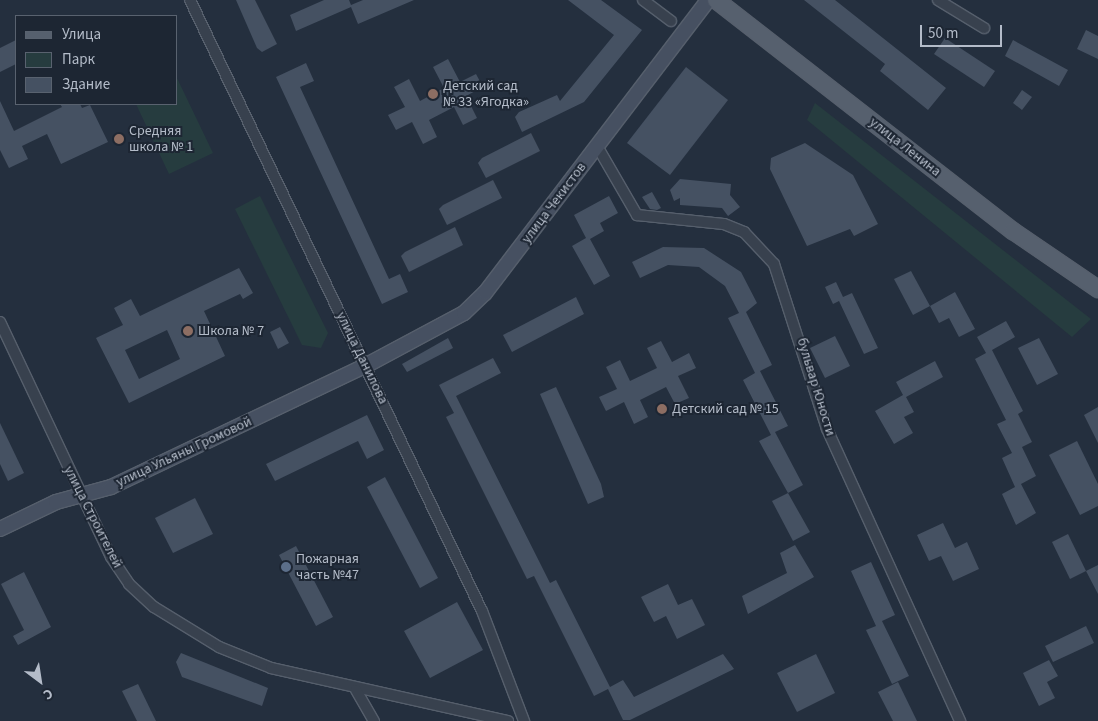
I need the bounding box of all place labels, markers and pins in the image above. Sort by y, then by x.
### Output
place label: Детский сад № 33 «Ягодка» [443,78,529,110]
marker: Детский сад № 33 «Ягодка» [427,88,439,100]
place label: Средняя школа № 1 [129,123,193,156]
marker: Средняя школа № 1 [113,133,125,145]
place label: Школа № 7 [198,323,264,339]
marker: Школа № 7 [182,325,194,337]
place label: Детский сад № 15 [672,401,779,417]
marker: Детский сад № 15 [656,403,668,415]
place label: Пожарная часть №47 [296,551,359,584]
marker: Пожарная часть №47 [280,561,292,573]

